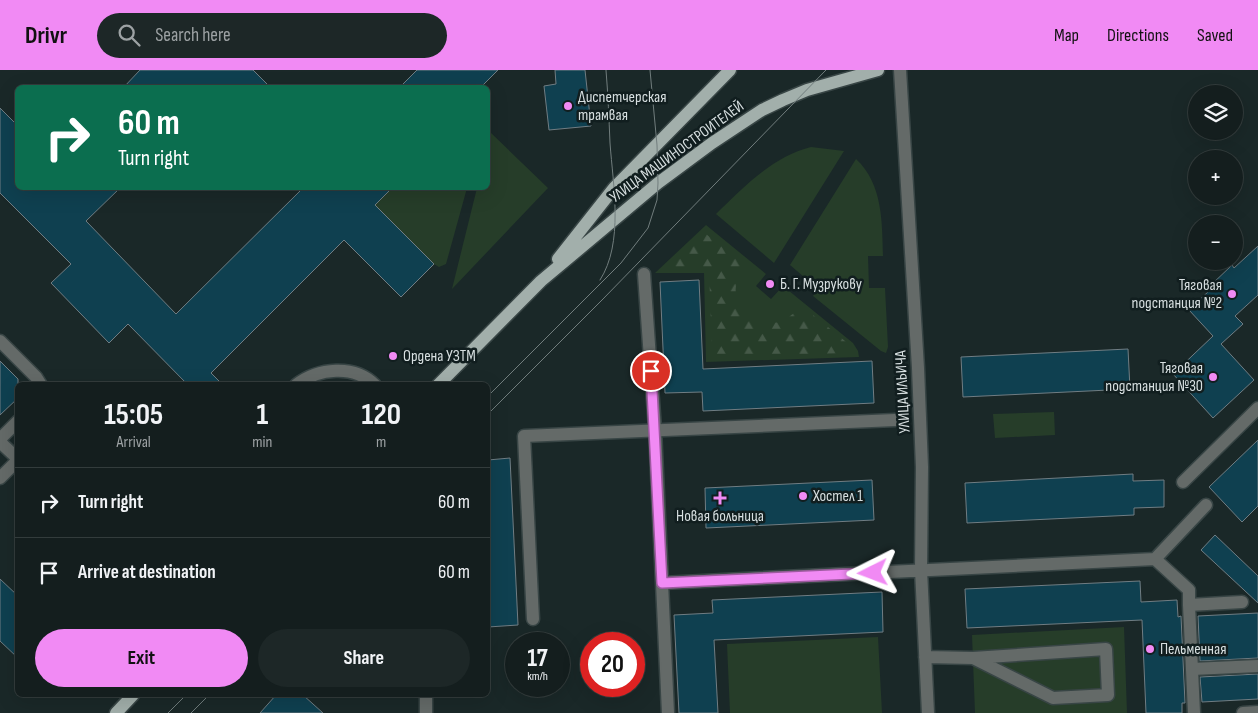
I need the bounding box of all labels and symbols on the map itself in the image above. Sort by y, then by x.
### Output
place label: Диспетчерская трамвая [578,88,666,125]
street label: УЛИЦА МАШИНОСТРОИТЕЛЕЙ [606,97,748,207]
marker: Диспетчерская трамвая [562,100,574,112]
place label: Б. Г. Музрукову [780,275,862,294]
place label: Тяговая подстанция №2 [1132,276,1222,313]
marker: Б. Г. Музрукову [764,278,776,290]
marker: Тяговая подстанция №2 [1226,288,1238,300]
place label: Ордена УЗТМ [403,347,476,366]
marker: Ордена УЗТМ [387,350,399,362]
pin [630,350,672,392]
street label: УЛИЦА ИЛЬИЧА [891,350,915,434]
place label: Тяговая подстанция №30 [1105,359,1203,396]
marker: Тяговая подстанция №30 [1207,371,1219,383]
place label: Хостел 1 [812,487,863,506]
marker: Хостел 1 [797,490,809,502]
marker: Новая больница [714,492,726,504]
place label: Новая больница [676,507,764,526]
position arrow [846,546,898,598]
speed limit sign: 20 [580,632,645,697]
place label: Пельменная [1160,640,1226,659]
marker: Пельменная [1144,643,1156,655]

